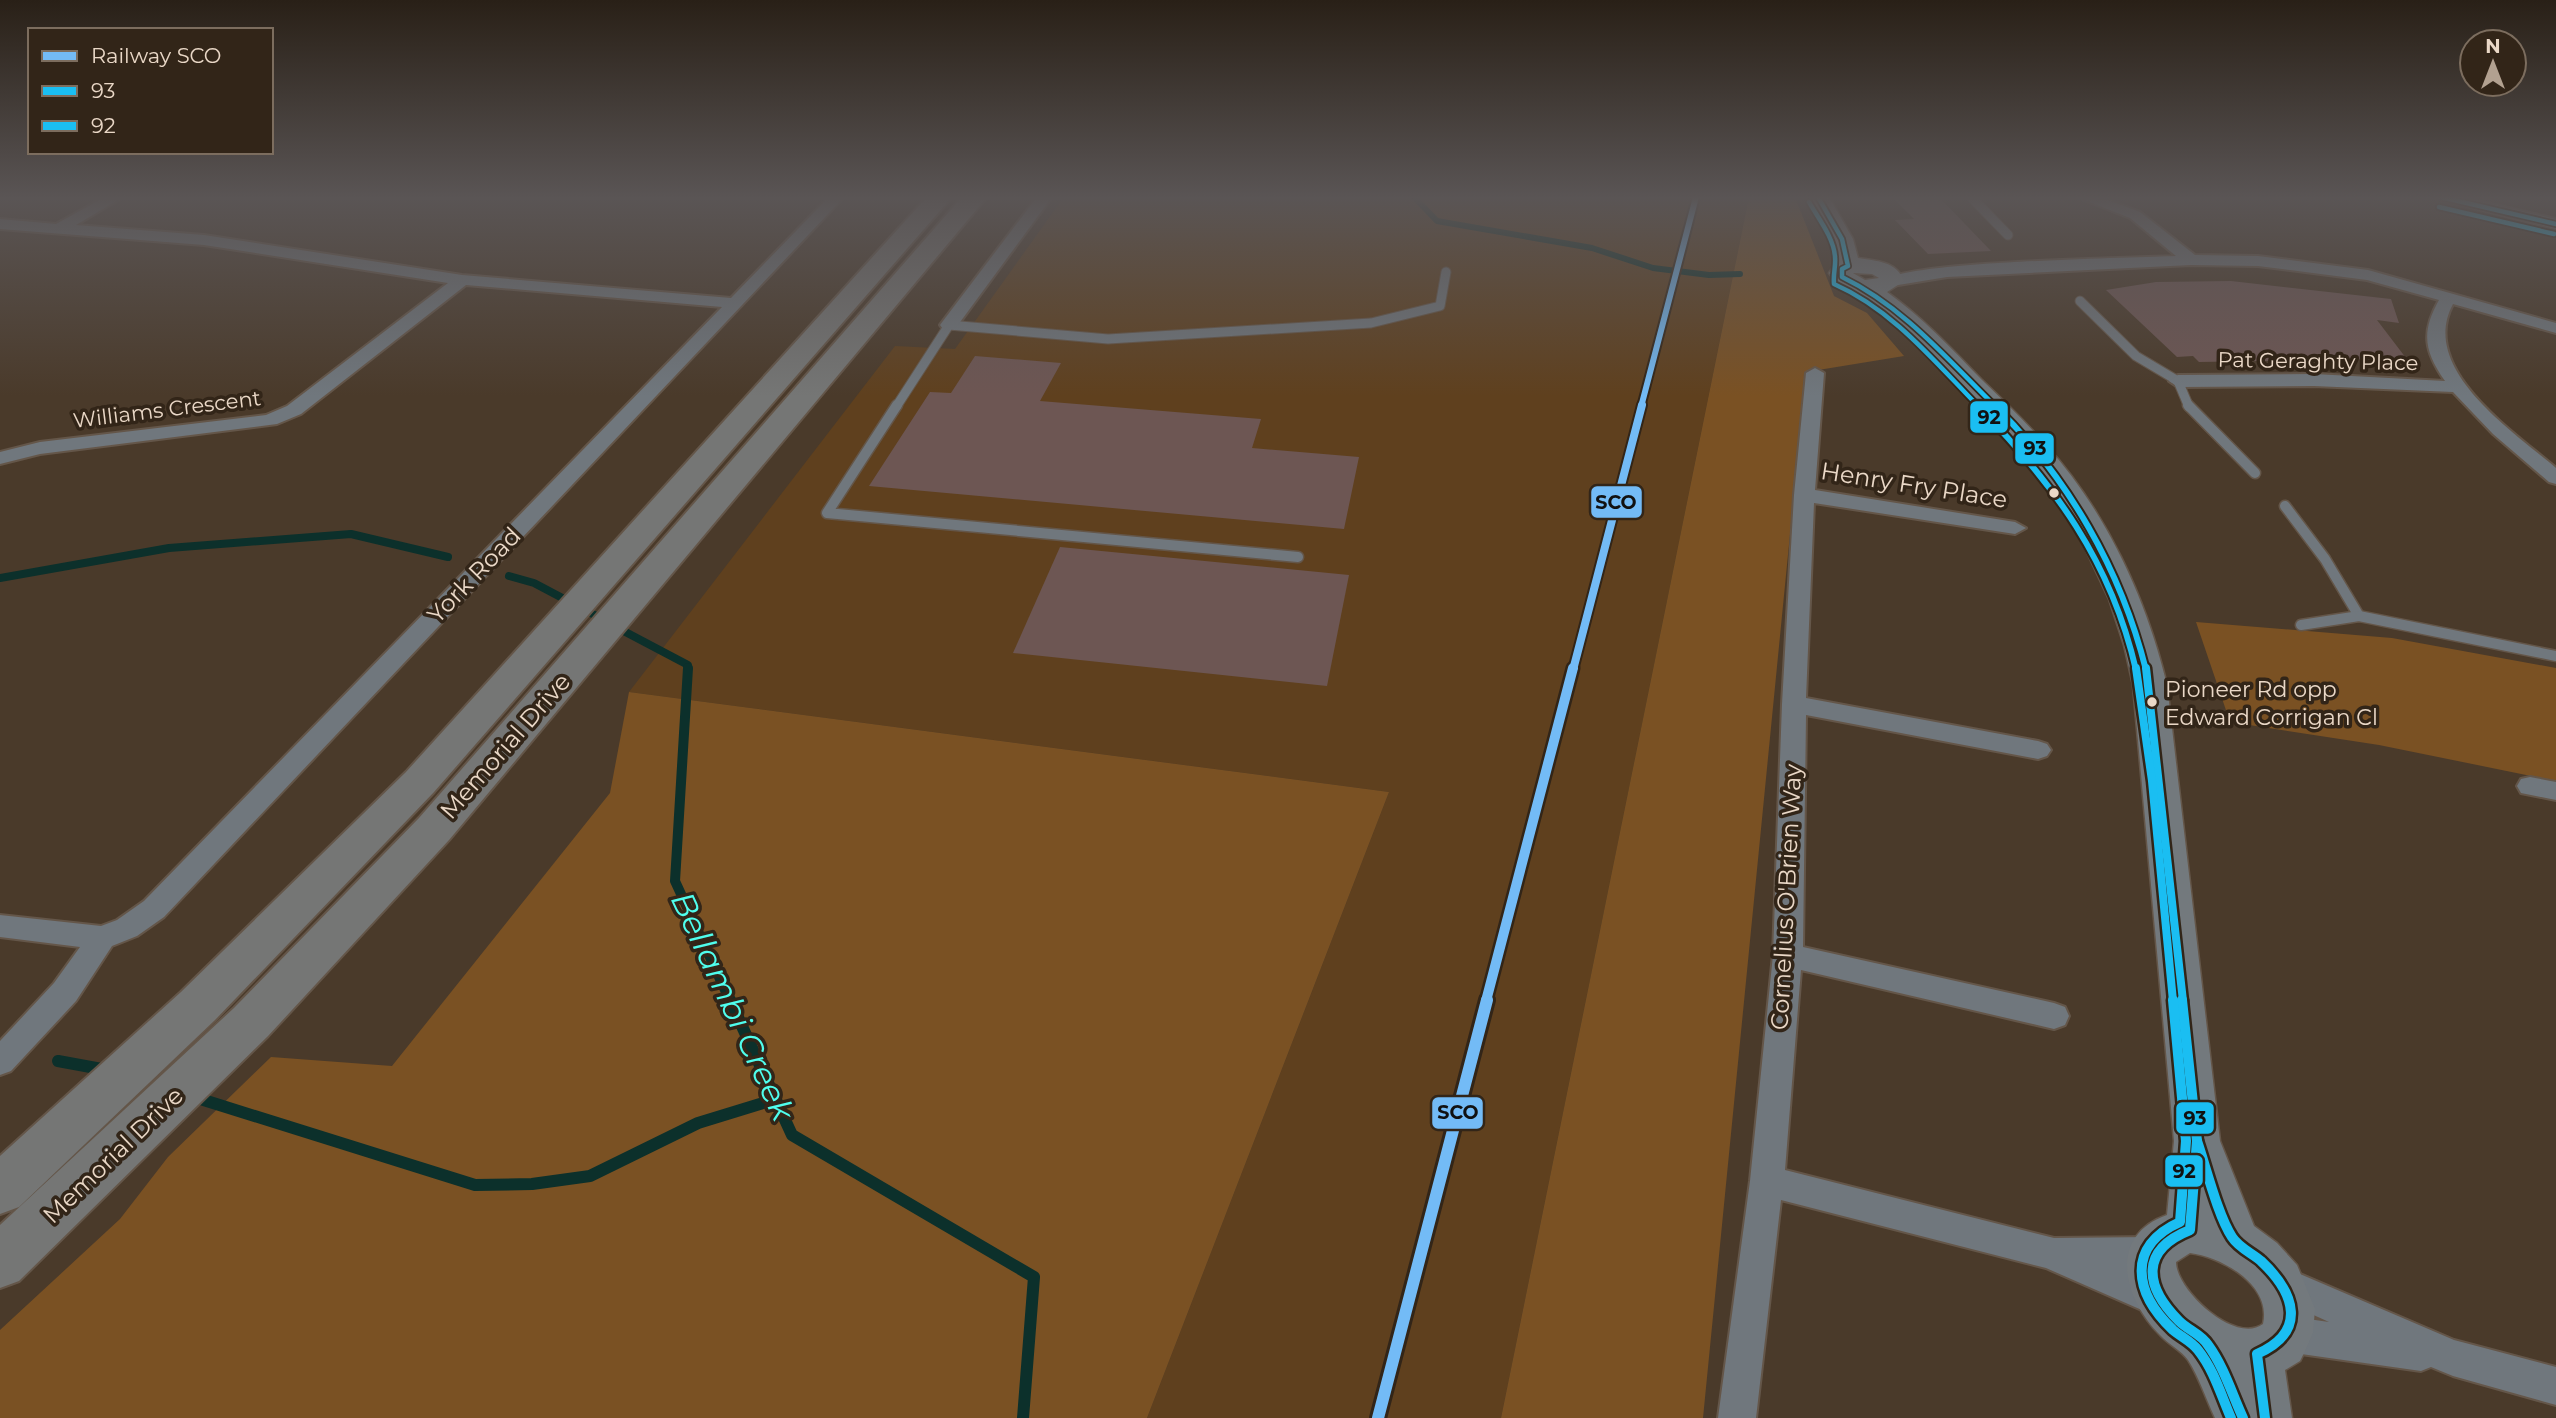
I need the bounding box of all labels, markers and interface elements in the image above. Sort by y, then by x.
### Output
legend [28,28,273,154]
north arrow [2458,28,2528,98]
text: N [2485,35,2501,58]
text: Railway SCO [91,43,221,68]
text: 93 [91,78,115,103]
text: 92 [91,113,116,138]
street label: Pat Geraghty Place [2217,347,2419,375]
street label: Williams Crescent [72,385,262,433]
line badge: 92 [1969,400,2009,434]
text: 92 [1977,406,2001,429]
line badge: 93 [2014,432,2055,465]
text: 93 [2023,437,2047,460]
street label: Henry Fry Place [1819,456,2009,514]
line badge: SCO [1590,485,1643,519]
unlabelled marker [2047,486,2061,500]
text: SCO [1595,491,1637,514]
street label: York Road [421,521,527,629]
street label: Memorial Drive [434,667,576,825]
place label: Pioneer Rd opp Edward Corrigan Cl [2165,676,2378,731]
marker: Pioneer Rd opp Edward Corrigan Cl [2145,695,2159,709]
street label: Cornelius O'Brien Way [1765,763,1807,1031]
water label: Bellambi Creek [663,885,804,1128]
street label: Memorial Drive [37,1081,189,1229]
line badge: SCO [1431,1096,1484,1130]
text: SCO [1437,1101,1479,1124]
line badge: 93 [2175,1101,2215,1135]
text: 93 [2183,1107,2207,1130]
line badge: 92 [2164,1154,2204,1188]
text: 92 [2172,1160,2196,1183]

